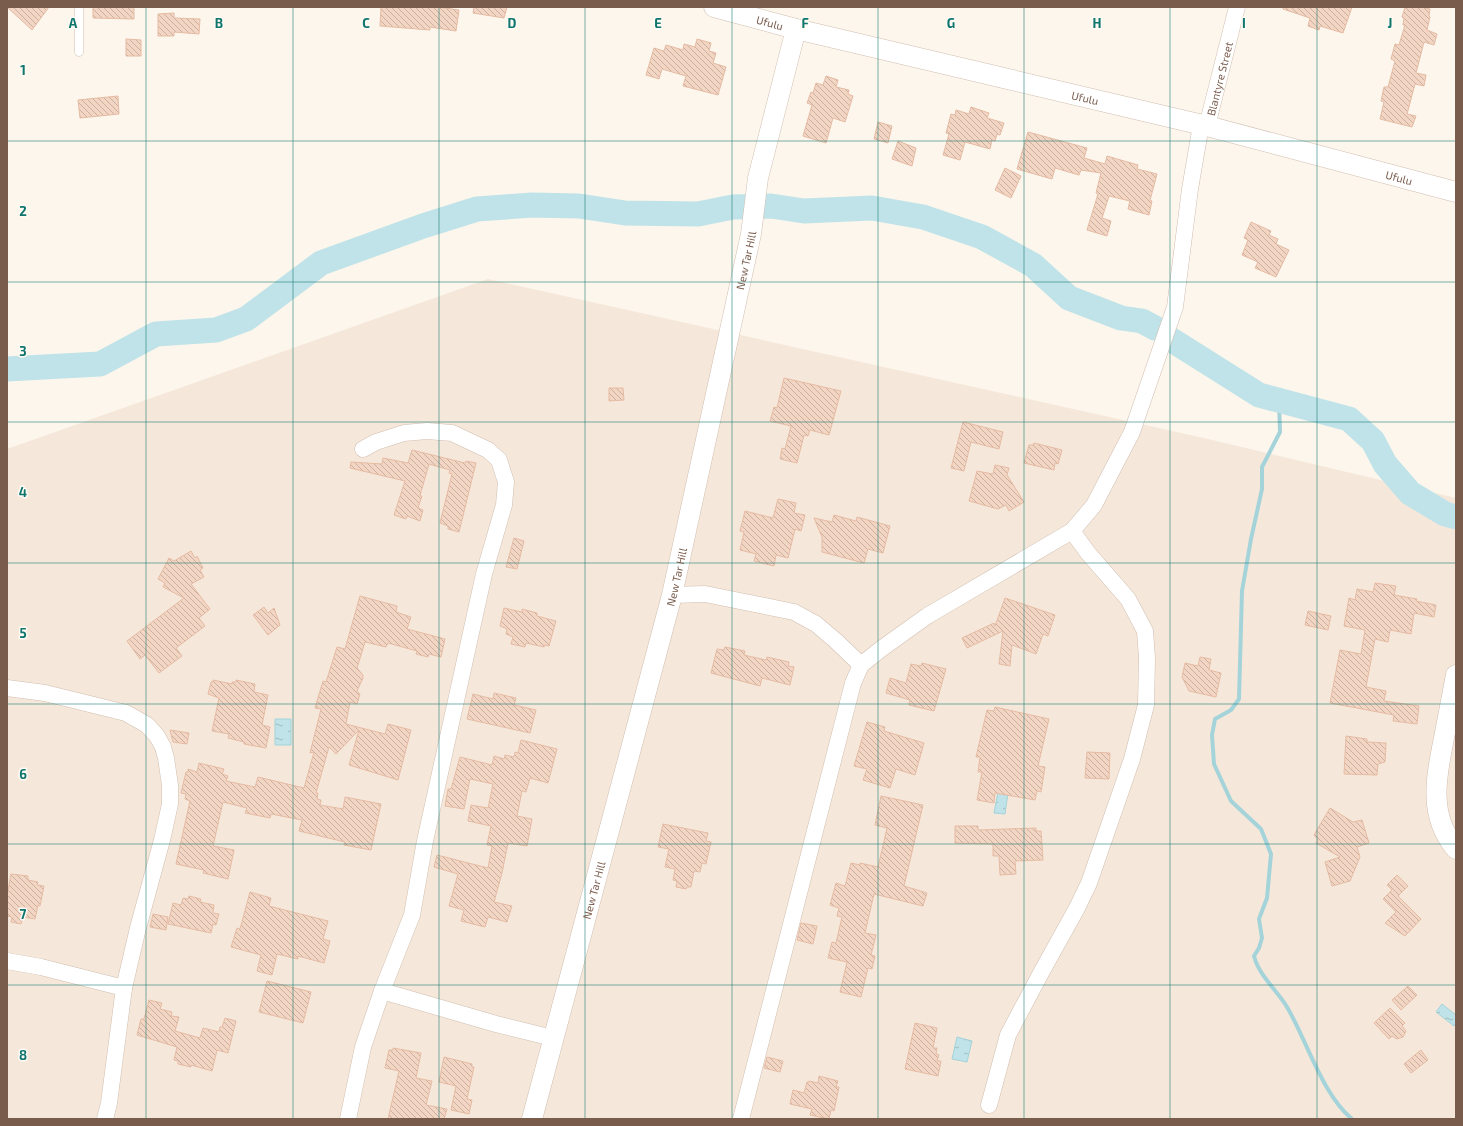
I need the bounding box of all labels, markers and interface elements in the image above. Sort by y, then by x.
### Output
street label: Ufulu [755,12,785,32]
text: A [69,15,78,31]
text: B [215,15,223,31]
text: C [362,15,370,31]
text: D [508,15,517,31]
text: E [654,15,662,31]
text: F [801,15,809,31]
text: G [947,15,955,31]
text: H [1093,15,1102,31]
text: I [1242,15,1246,31]
text: J [1388,15,1392,31]
street label: Blantyre Street [1203,40,1235,117]
text: 1 [20,62,26,78]
street label: Ufulu [1070,88,1100,107]
street label: Ufulu [1384,167,1414,187]
text: 2 [19,203,27,219]
street label: New Tar Hill [733,230,758,291]
text: 3 [19,343,27,359]
text: 4 [19,484,27,500]
street label: New Tar Hill [663,546,689,607]
text: 5 [19,625,27,641]
text: 6 [19,766,27,782]
street label: New Tar Hill [579,859,607,920]
text: 7 [20,906,27,922]
text: 8 [19,1047,27,1063]

